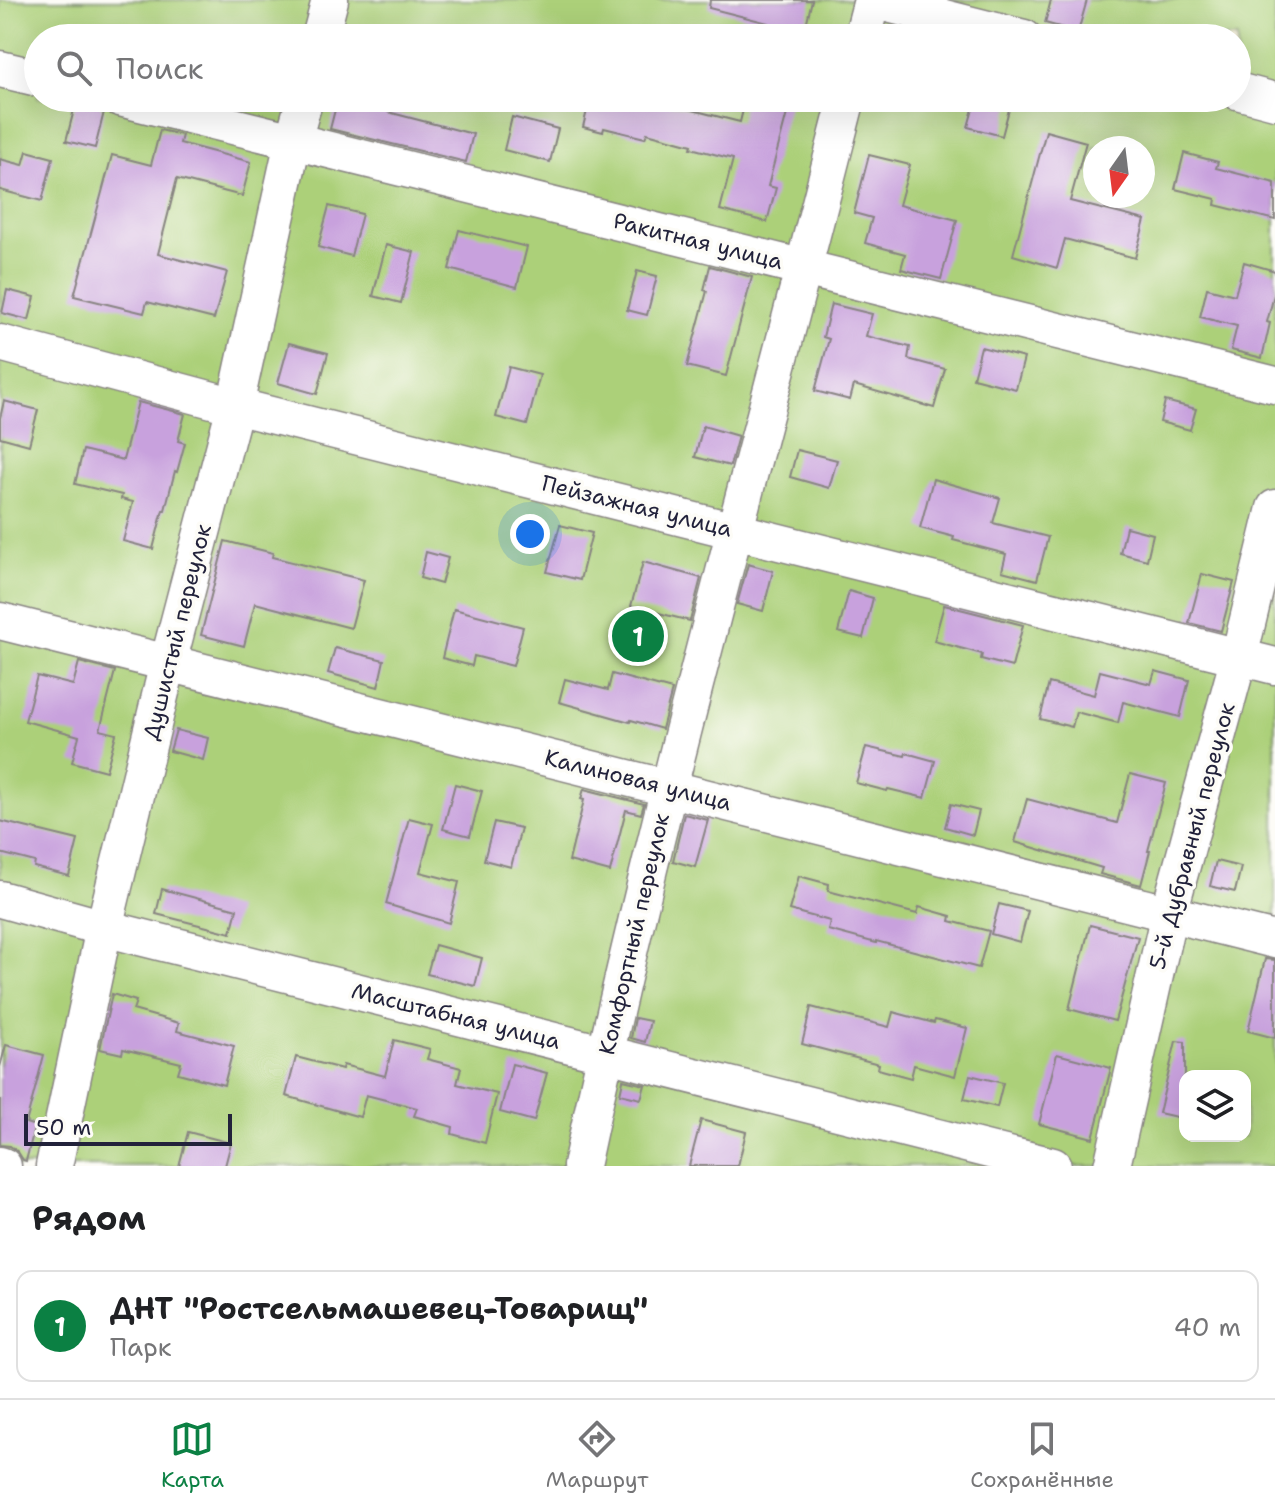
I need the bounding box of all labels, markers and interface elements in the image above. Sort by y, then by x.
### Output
search box [24,24,1251,112]
icon: search [52,46,96,90]
text: Поиск [116,48,204,89]
north arrow [1083,136,1155,208]
street label: Ракитная улица [610,206,786,276]
street label: Пейзажная улица [539,468,735,544]
your location [510,514,550,554]
street label: Душистый переулок [136,521,218,743]
pin: 1 [612,606,664,666]
street label: 5-й Дубравный переулок [1142,699,1242,973]
street label: Калиновая улица [542,743,735,817]
street label: Комфортный переулок [592,810,676,1058]
street label: Масштабная улица [349,976,564,1056]
map controls [1179,1070,1251,1142]
button: layers [1179,1070,1251,1142]
scale bar [24,1110,232,1146]
text: 50 m [36,1113,91,1142]
text: Рядом [32,1195,146,1241]
text: ДНТ "Ростсельмашевец-Товарищ" [110,1288,648,1329]
text: 1 [54,1309,66,1344]
text: 40 m [1174,1309,1241,1344]
text: Парк [110,1329,172,1364]
tab: Карта [161,1417,224,1494]
tab: Маршрут [546,1417,648,1494]
tab: Сохранённые [970,1417,1114,1494]

